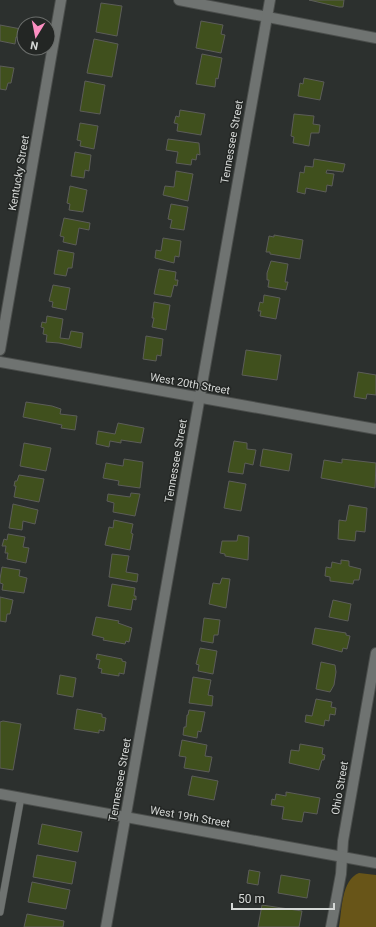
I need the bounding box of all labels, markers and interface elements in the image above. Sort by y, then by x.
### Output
north arrow [16,16,56,56]
text: N [29,38,39,52]
street label: Tennessee Street [218,99,246,185]
street label: Kentucky Street [6,134,32,212]
street label: West 20th Street [149,371,232,398]
street label: Tennessee Street [162,418,190,504]
street label: Tennessee Street [106,737,134,823]
street label: Ohio Street [329,760,351,816]
street label: West 19th Street [149,804,232,831]
scale bar [232,885,334,911]
text: 50 m [238,892,265,906]

